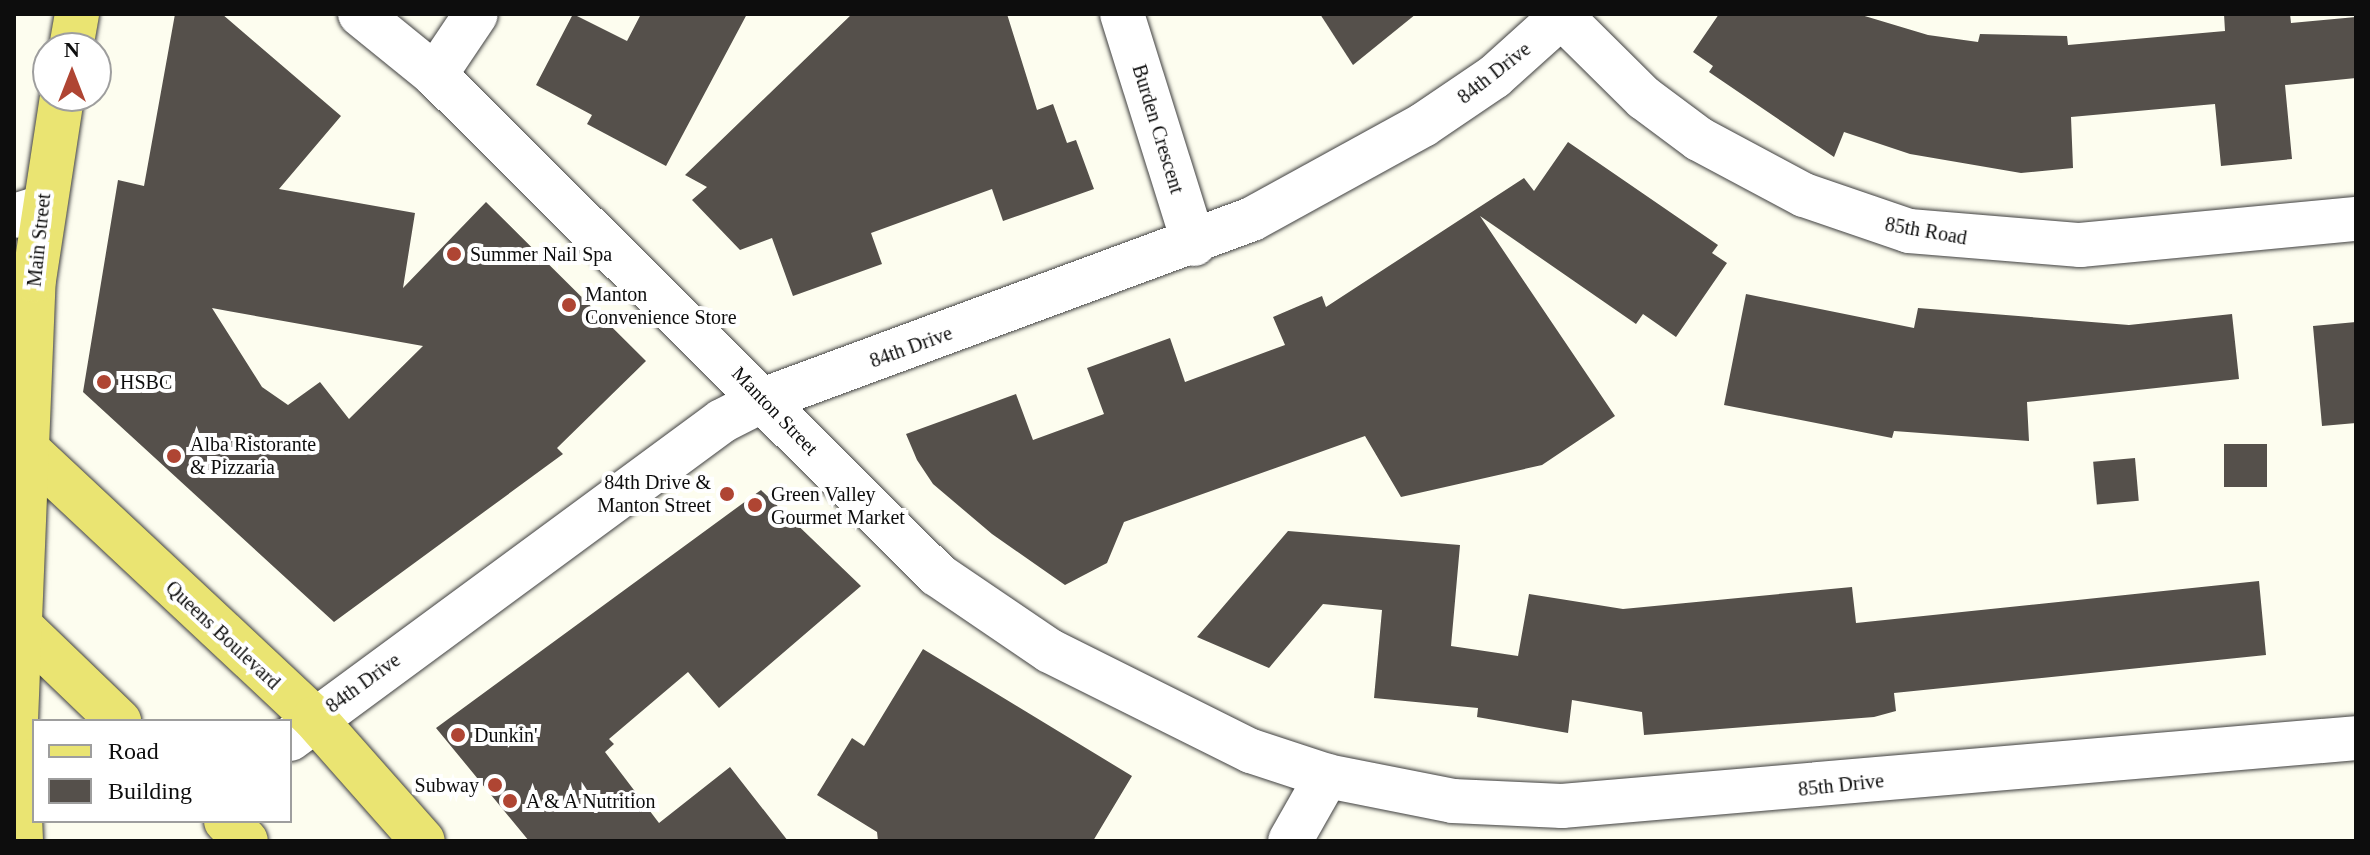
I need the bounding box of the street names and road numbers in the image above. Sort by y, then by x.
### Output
street label: 84th Drive [1453,37,1535,109]
street label: Burden Crescent [1127,61,1189,197]
street label: Main Street [22,192,56,288]
street label: 85th Road [1883,212,1969,250]
street label: 84th Drive [866,321,956,373]
street label: Manton Street [727,362,823,460]
street label: Queens Boulevard [161,576,285,694]
street label: 84th Drive [321,648,405,718]
street label: 85th Drive [1797,769,1885,801]

